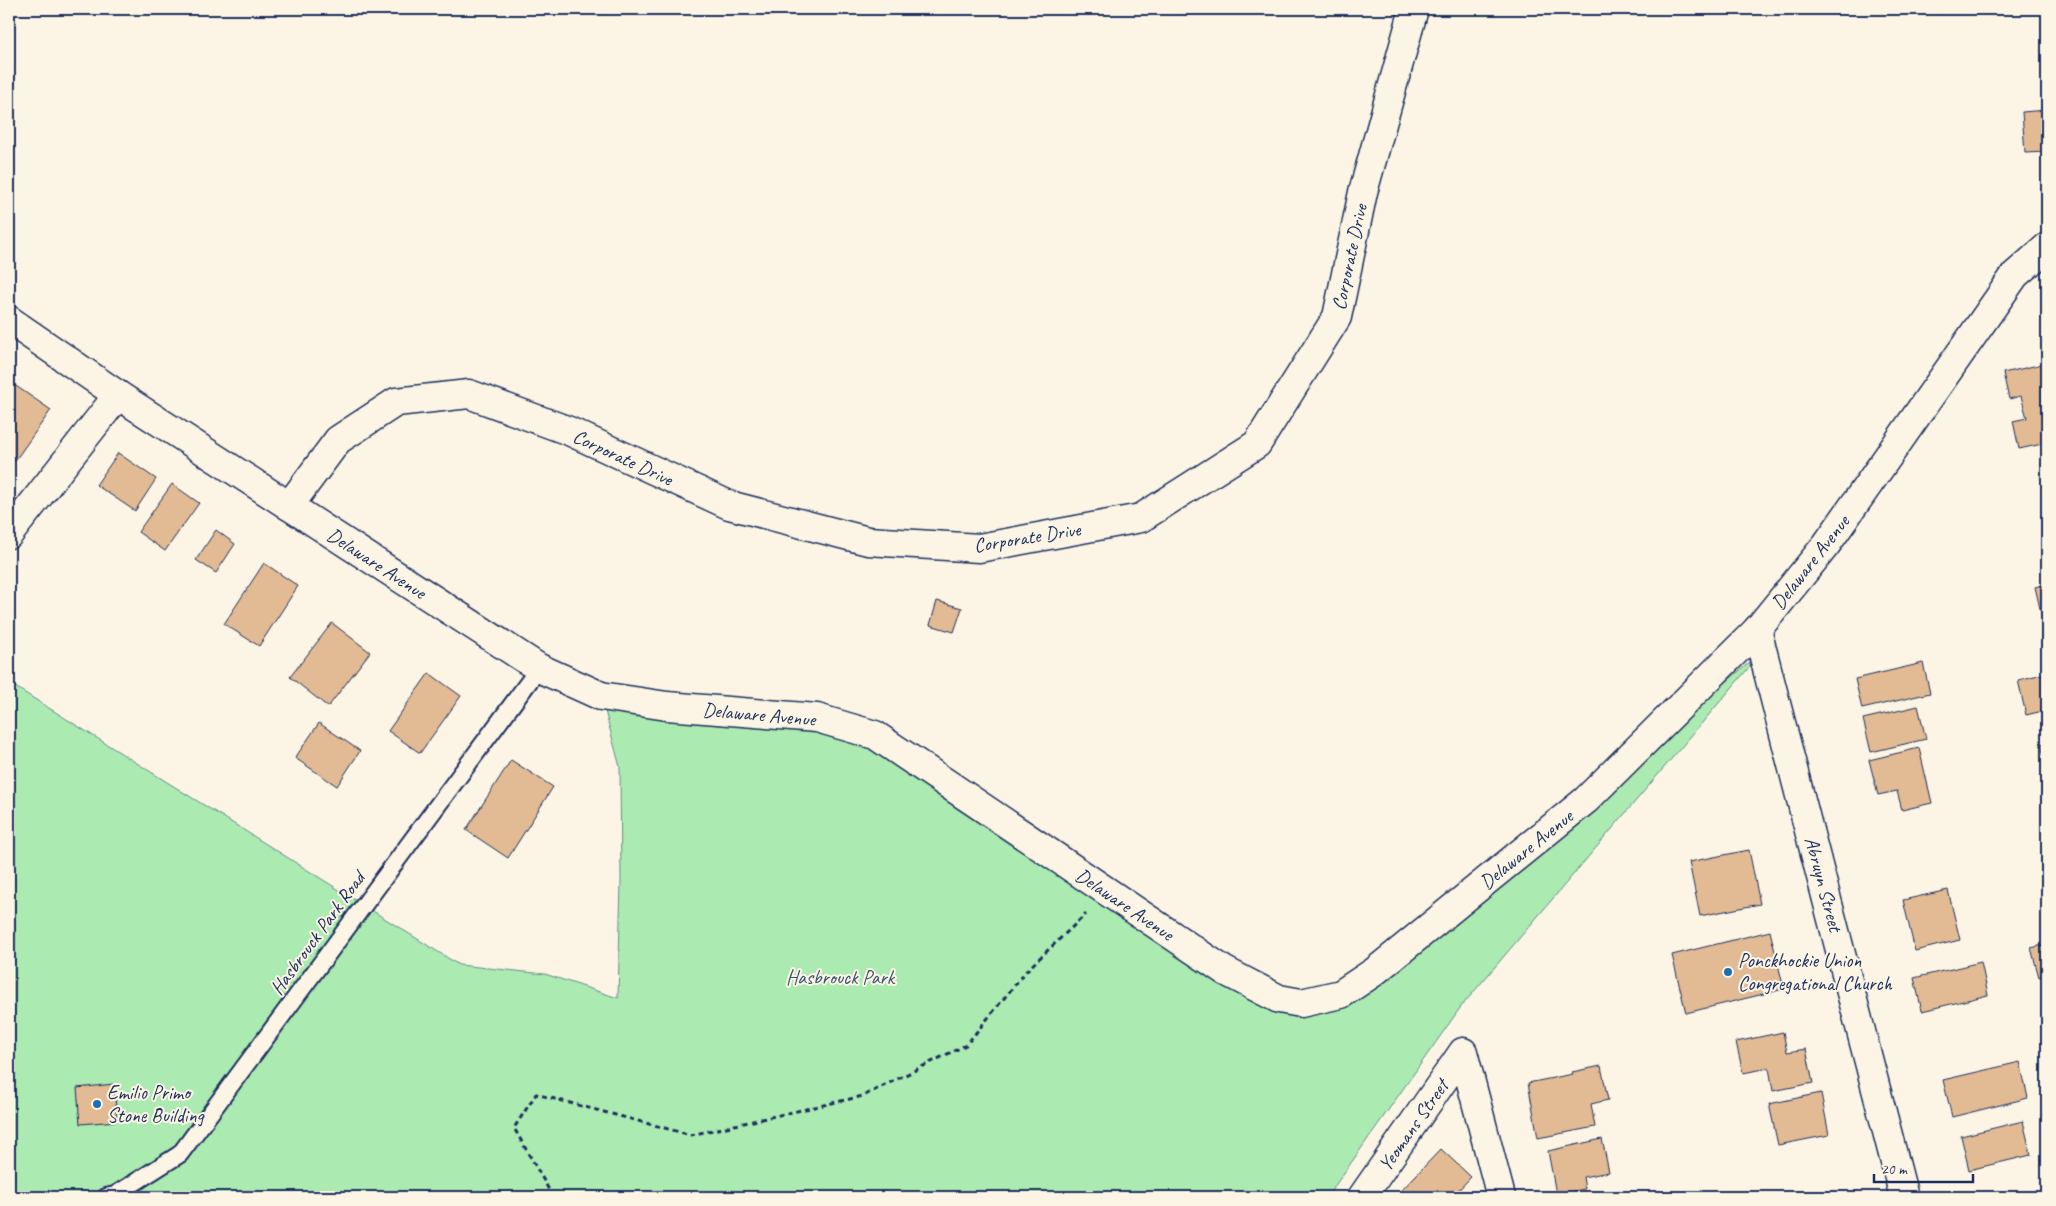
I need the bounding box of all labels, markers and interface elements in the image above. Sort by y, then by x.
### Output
street label: Corporate Drive [1326,201,1373,312]
street label: Corporate Drive [569,423,678,492]
street label: Delaware Avenue [1766,509,1856,614]
street label: Corporate Drive [972,517,1083,558]
street label: Delaware Avenue [323,522,432,605]
street label: Delaware Avenue [702,697,818,732]
street label: Delaware Avenue [1475,803,1579,895]
street label: Abruyn Street [1799,834,1849,937]
street label: Delaware Avenue [1071,862,1180,947]
street label: Hasbrouck Park Road [264,864,372,1000]
place label: Ponckhockie Union Congregational Church [1738,948,1893,996]
park label: Hasbrouck Park [786,965,896,990]
marker: Ponckhockie Union Congregational Church [1722,966,1734,978]
street label: Yeomans Street [1373,1072,1456,1176]
place label: Emilio Primo Stone Building [107,1080,205,1128]
marker: Emilio Primo Stone Building [91,1098,103,1110]
scale bar [1874,1151,1972,1183]
text: 20 m [1881,1160,1908,1179]

